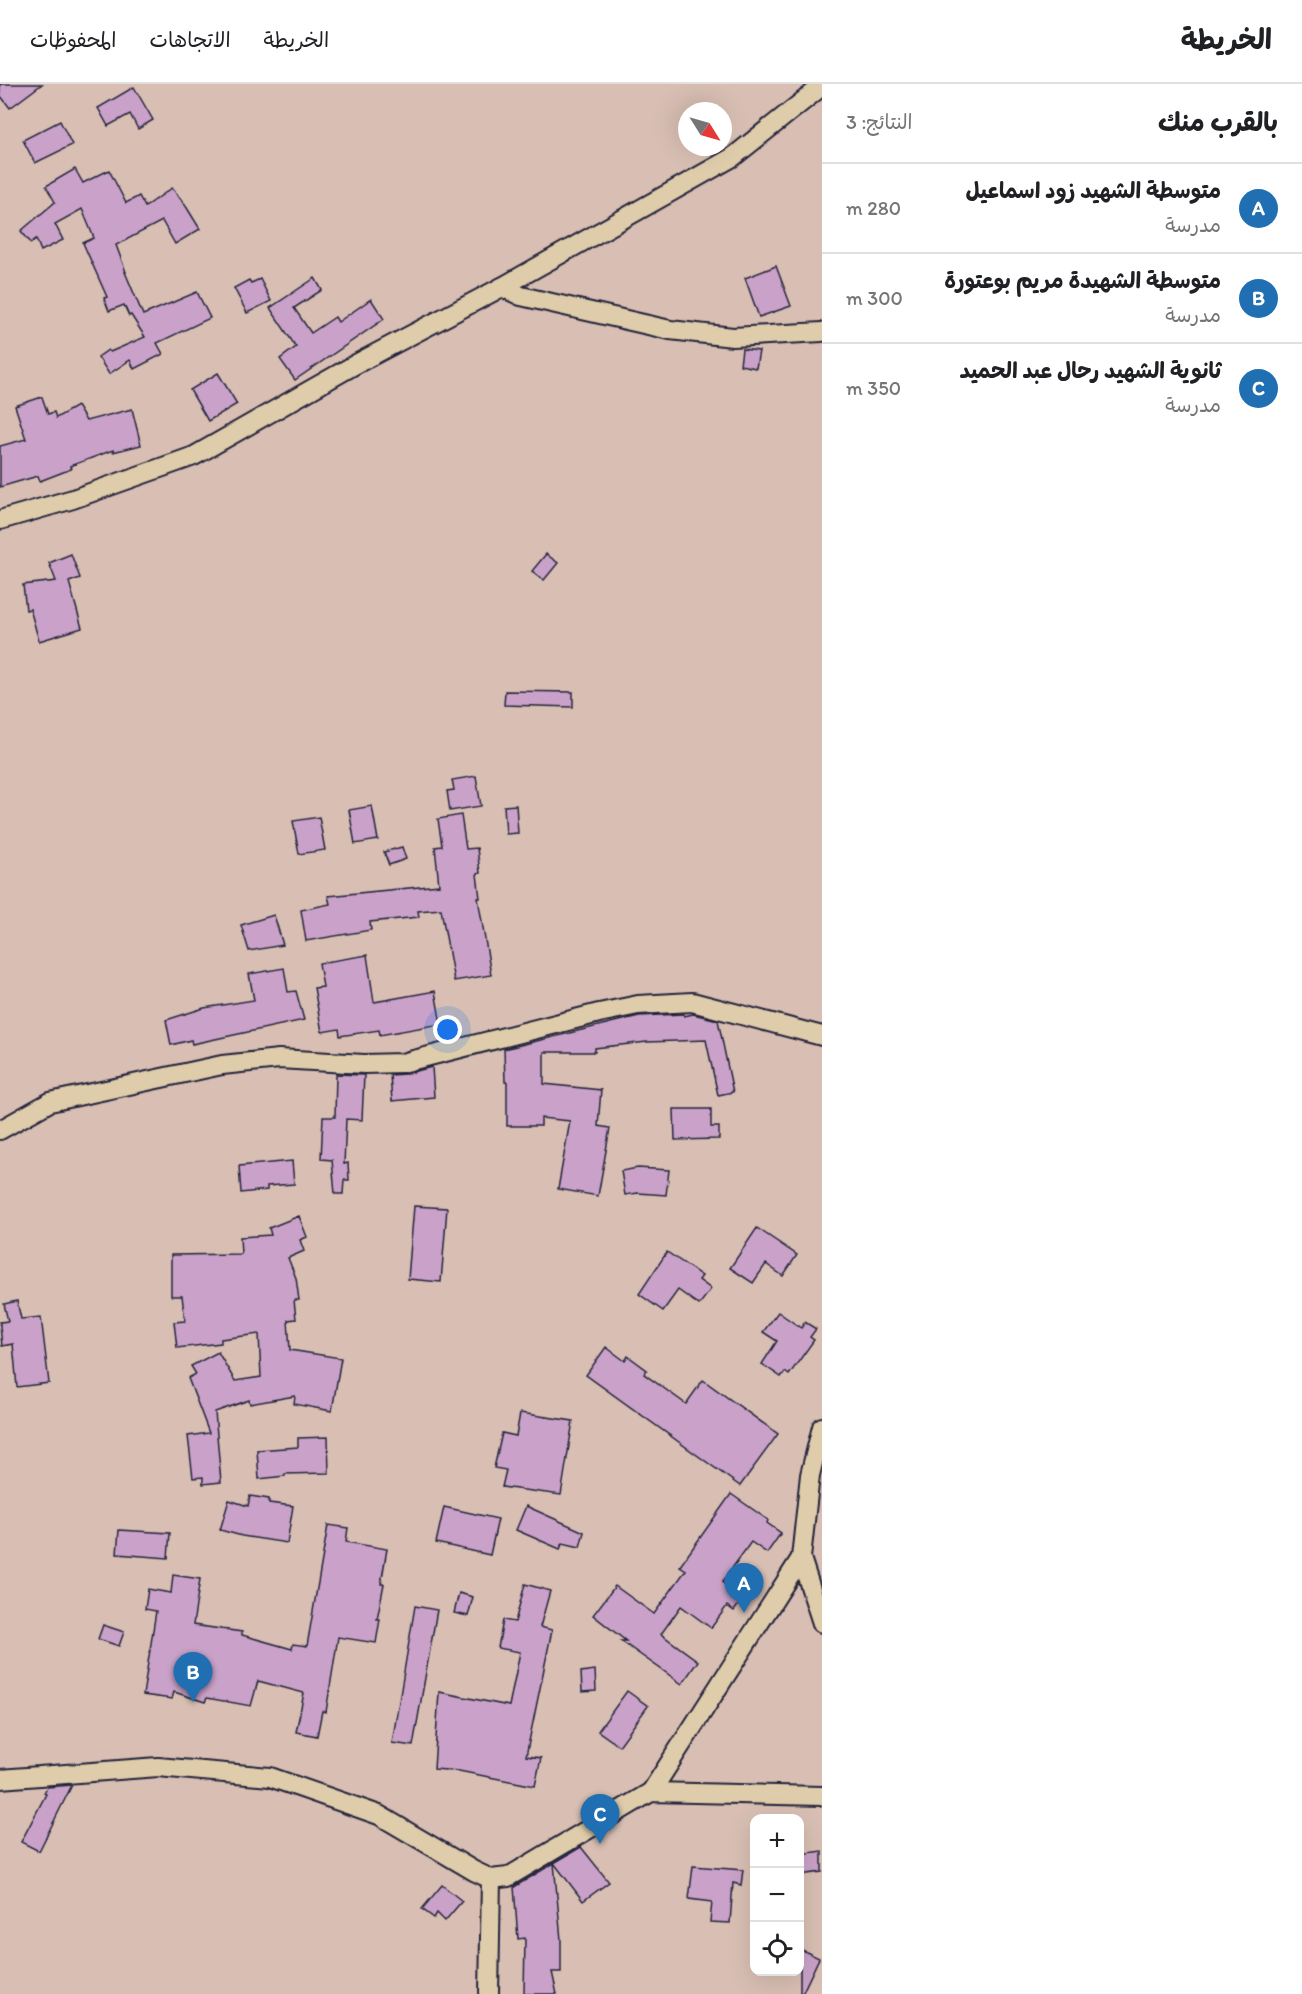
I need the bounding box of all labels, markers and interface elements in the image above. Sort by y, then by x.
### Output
text: الخريطة [1181,22,1272,56]
text: المحفوظات [30,27,116,52]
text: الاتجاهات [149,27,231,52]
text: الخريطة [264,27,329,52]
north arrow [678,102,732,156]
text: بالقرب منك [1158,106,1278,138]
text: النتائج: 3 [846,110,912,134]
text: متوسطة الشهيد زود اسماعيل [965,177,1221,204]
text: 280 m [846,196,901,220]
text: A [1252,196,1265,220]
text: مدرسة [1165,213,1221,237]
text: متوسطة الشهيدة مريم بوعتورة [944,267,1221,294]
text: 300 m [846,286,903,310]
text: B [1252,286,1265,310]
text: مدرسة [1165,303,1221,327]
text: ثانوية الشهيد رحال عبد الحميد [960,357,1221,384]
text: 350 m [846,376,901,400]
text: C [1252,376,1265,400]
text: مدرسة [1165,393,1221,417]
your location [433,1015,462,1044]
pin: A [724,1564,764,1613]
pin: B [174,1652,212,1702]
pin: C [580,1794,620,1844]
map controls [750,1814,804,1976]
button: + [750,1814,804,1868]
button: − [750,1868,804,1922]
button: locate [750,1922,804,1976]

